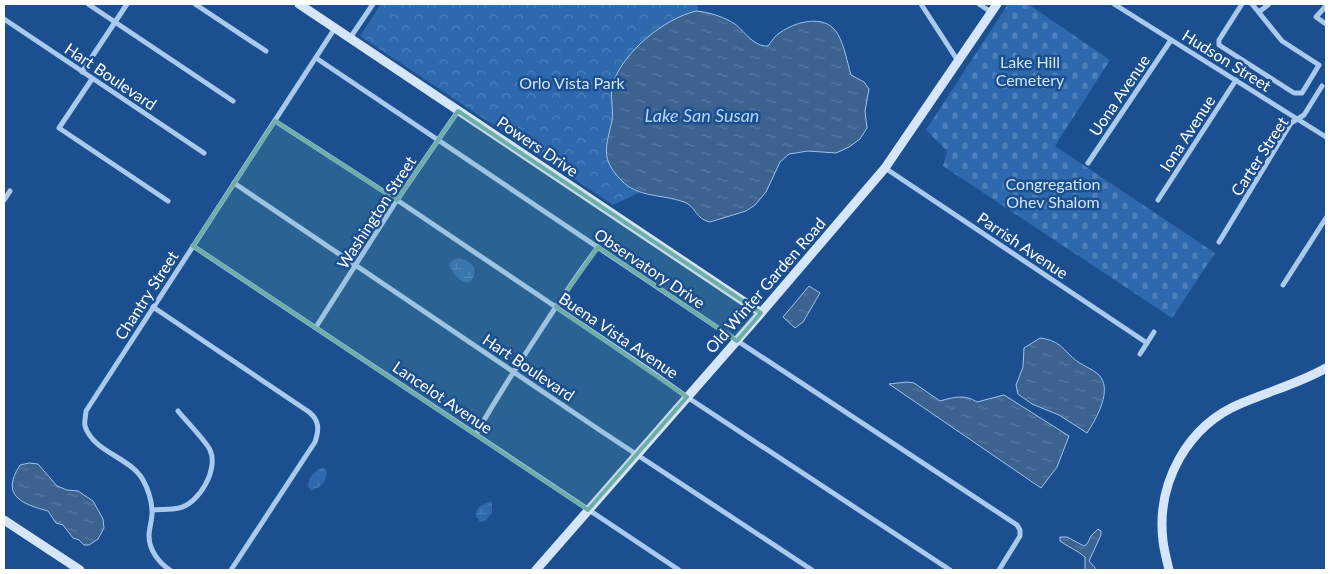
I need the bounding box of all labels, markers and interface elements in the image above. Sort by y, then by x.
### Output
street label: Hudson Street [1179,25,1275,95]
street label: Hart Boulevard [62,38,160,114]
street label: Uona Avenue [1085,51,1153,139]
park label: Lake Hill Cemetery [996,52,1065,89]
park label: Orlo Vista Park [519,73,626,92]
street label: Iona Avenue [1155,91,1219,175]
water label: Lake San Susan [645,104,759,126]
street label: Powers Drive [494,112,582,180]
street label: Carter Street [1226,113,1292,199]
street label: Washington Street [332,152,420,272]
park label: Congregation Ohev Shalom [1006,174,1100,211]
street label: Parrish Avenue [974,208,1072,282]
street label: Old Winter Garden Road [701,213,829,357]
street label: Observatory Drive [591,224,709,312]
street label: Chantry Street [110,247,182,343]
street label: Buena Vista Avenue [556,288,682,382]
street label: Hart Boulevard [480,329,578,405]
street label: Lancelot Avenue [390,357,496,437]

